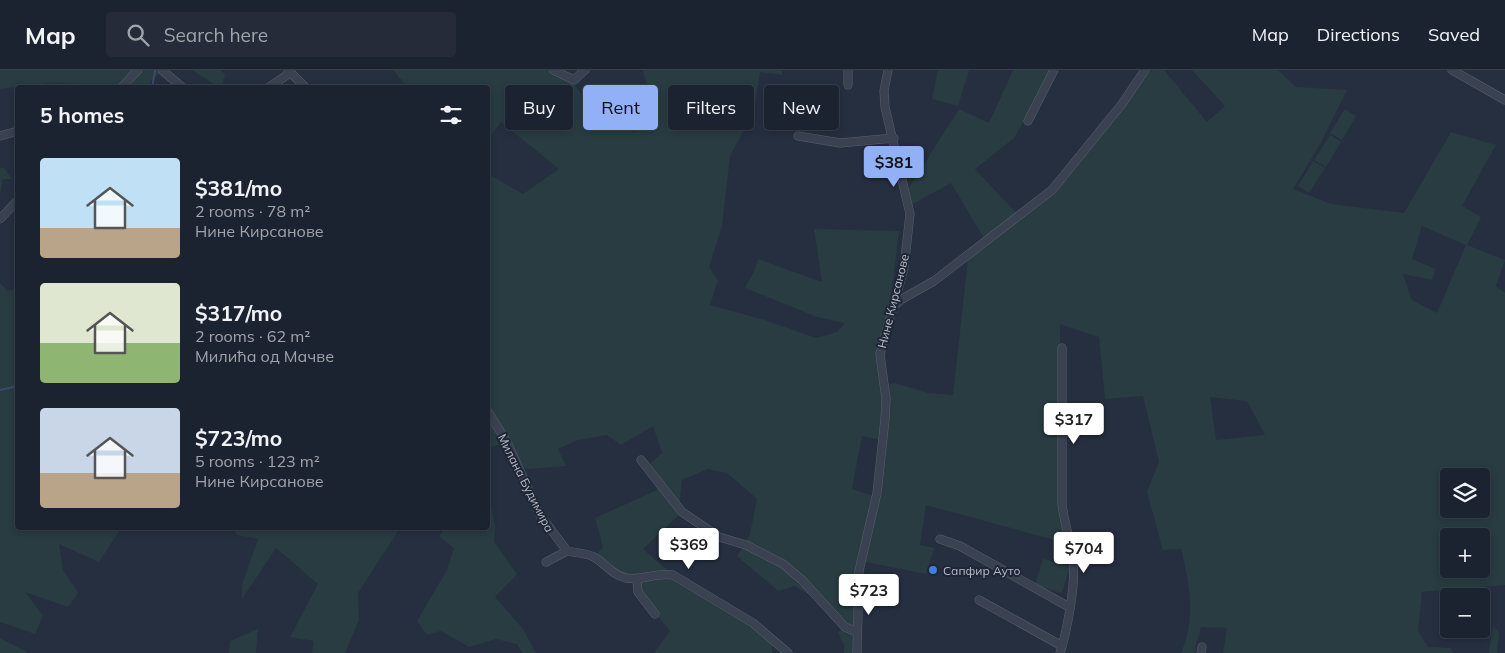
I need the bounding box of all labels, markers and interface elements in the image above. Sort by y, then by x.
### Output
search box [106,12,456,57]
text: Map [25,20,76,50]
icon: search [124,21,152,49]
text: Search here [164,23,268,47]
text: Map [1252,23,1289,46]
text: Directions [1317,23,1400,46]
text: Saved [1428,23,1480,46]
chip: Buy [505,85,573,130]
chip: Rent [583,85,658,130]
chip: Filters [668,85,754,130]
chip: New [764,85,839,130]
icon: filters [437,101,465,129]
text: 5 homes [40,102,124,128]
pin: $381 [864,146,924,188]
text: $381 [875,152,913,172]
text: $381/mo [195,175,282,201]
icon: home [80,178,140,238]
text: 2 rooms · 78 m² [195,201,310,221]
text: Нине Кирсанове [195,221,324,241]
street label: Нине Кирсанове [874,252,912,350]
text: $317/mo [195,300,282,326]
icon: home [80,303,140,363]
text: 2 rooms · 62 m² [195,326,310,346]
text: Милића од Мачве [195,346,334,366]
pin: $317 [1044,402,1104,445]
text: $317 [1055,409,1093,429]
text: $723/mo [195,425,282,451]
icon: home [80,428,140,488]
street label: Милана Будимира [495,431,557,535]
text: 5 rooms · 123 m² [195,451,320,471]
map controls [1440,468,1490,638]
button: layers [1440,468,1490,518]
text: Нине Кирсанове [195,471,324,491]
pin: $369 [659,528,719,570]
button: + [1440,528,1490,578]
pin: $704 [1054,532,1114,574]
text: $369 [670,534,708,554]
text: $704 [1065,538,1103,558]
place label: Сапфир Ауто [943,563,1020,578]
marker: Сапфир Ауто [927,564,939,576]
pin: $723 [839,574,899,616]
text: $723 [850,580,888,600]
button: − [1440,588,1490,638]

